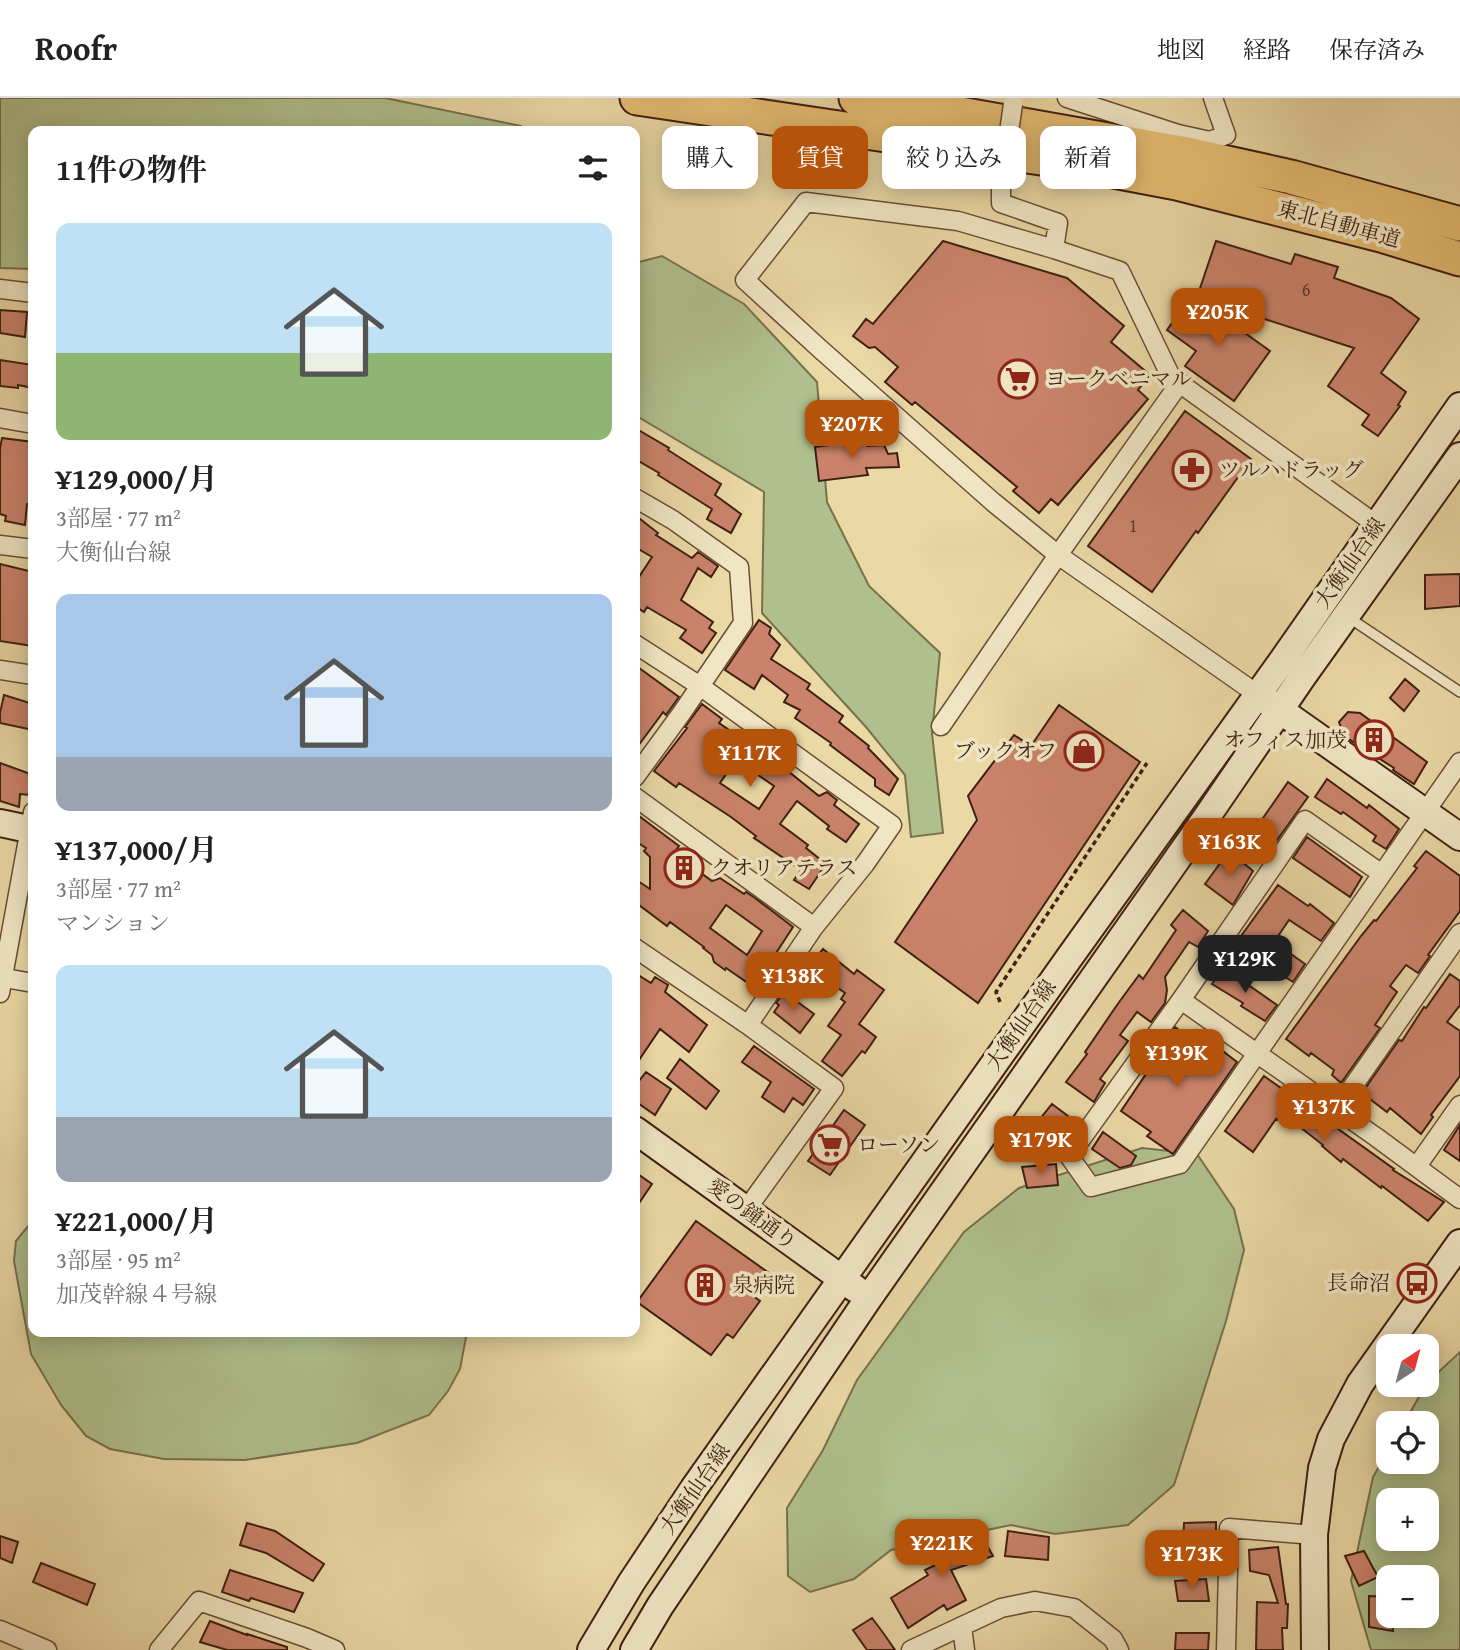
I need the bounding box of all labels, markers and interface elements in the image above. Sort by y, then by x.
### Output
text: Roofr [35,24,117,72]
text: 地図 [1157,32,1205,67]
text: 経路 [1243,32,1291,67]
text: 保存済み [1329,32,1425,67]
chip: 購入 [662,126,758,189]
chip: 賃貸 [772,126,868,189]
chip: 絞り込み [882,126,1026,189]
chip: 新着 [1040,126,1136,189]
text: 11件の物件 [56,147,207,191]
icon: filters [574,149,612,187]
street label: 東北自動車道 [1274,192,1404,255]
icon: home [271,269,397,395]
house number: 6 [1302,276,1310,303]
pin: ¥205K [1169,288,1267,348]
text: ¥205K [1187,294,1249,327]
supermarket icon: ヨークベニマル [997,358,1039,400]
place label: ヨークベニマル [1045,363,1192,394]
pin: ¥207K [803,400,901,460]
text: ¥207K [821,406,883,439]
pharmacy icon: ツルハドラッグ [1171,449,1213,491]
place label: ツルハドラッグ [1219,454,1364,485]
text: ¥129,000/月 [56,456,218,500]
text: 3部屋 · 77 m² [56,501,181,534]
street label: 大衡仙台線 [1307,511,1392,615]
house number: 1 [1129,512,1137,539]
text: 大衡仙台線 [56,535,171,568]
icon: home [271,640,397,766]
building icon: オフィス加茂 [1353,719,1395,761]
place label: オフィス加茂 [1223,724,1347,755]
pin: ¥117K [701,730,799,789]
shop icon: ブックオフ [1063,730,1105,772]
text: ¥117K [719,735,781,768]
place label: ブックオフ [954,735,1057,766]
pin: ¥163K [1181,818,1279,878]
text: ¥163K [1199,824,1261,857]
text: ¥137,000/月 [56,827,218,871]
building icon: クオリアテラス [663,847,705,889]
place label: クオリアテラス [711,852,857,883]
text: 3部屋 · 77 m² [56,872,181,905]
text: マンション [56,906,170,939]
pin: ¥129K [1196,936,1294,995]
text: ¥129K [1214,941,1276,974]
pin: ¥138K [744,953,842,1012]
text: ¥138K [762,958,824,991]
street label: 大衡仙台線 [978,973,1063,1077]
icon: home [271,1011,397,1137]
pin: ¥139K [1128,1030,1226,1089]
text: ¥139K [1146,1035,1208,1068]
pin: ¥137K [1275,1084,1373,1143]
text: ¥137K [1293,1089,1355,1122]
pin: ¥179K [992,1116,1090,1176]
text: ¥179K [1010,1122,1072,1155]
supermarket icon: ローソン [809,1124,851,1166]
place label: ローソン [857,1129,940,1160]
street label: 愛の鐘通り [701,1170,804,1257]
text: ¥221,000/月 [56,1198,218,1242]
text: 3部屋 · 95 m² [56,1243,181,1276]
bus stop icon: 長命沼 [1396,1262,1438,1304]
building icon: 泉病院 [684,1264,726,1306]
place label: 長命沼 [1327,1267,1390,1298]
place label: 泉病院 [732,1269,795,1300]
text: 加茂幹線４号線 [56,1277,217,1310]
north arrow [1376,1334,1438,1396]
map controls [1376,1334,1439,1628]
button: locate [1376,1411,1439,1474]
street label: 大衡仙台線 [652,1437,737,1541]
button: + [1376,1488,1439,1551]
pin: ¥221K [893,1520,991,1579]
text: ¥221K [911,1525,973,1558]
pin: ¥173K [1143,1530,1241,1590]
text: ¥173K [1161,1536,1223,1569]
button: − [1376,1565,1439,1628]

